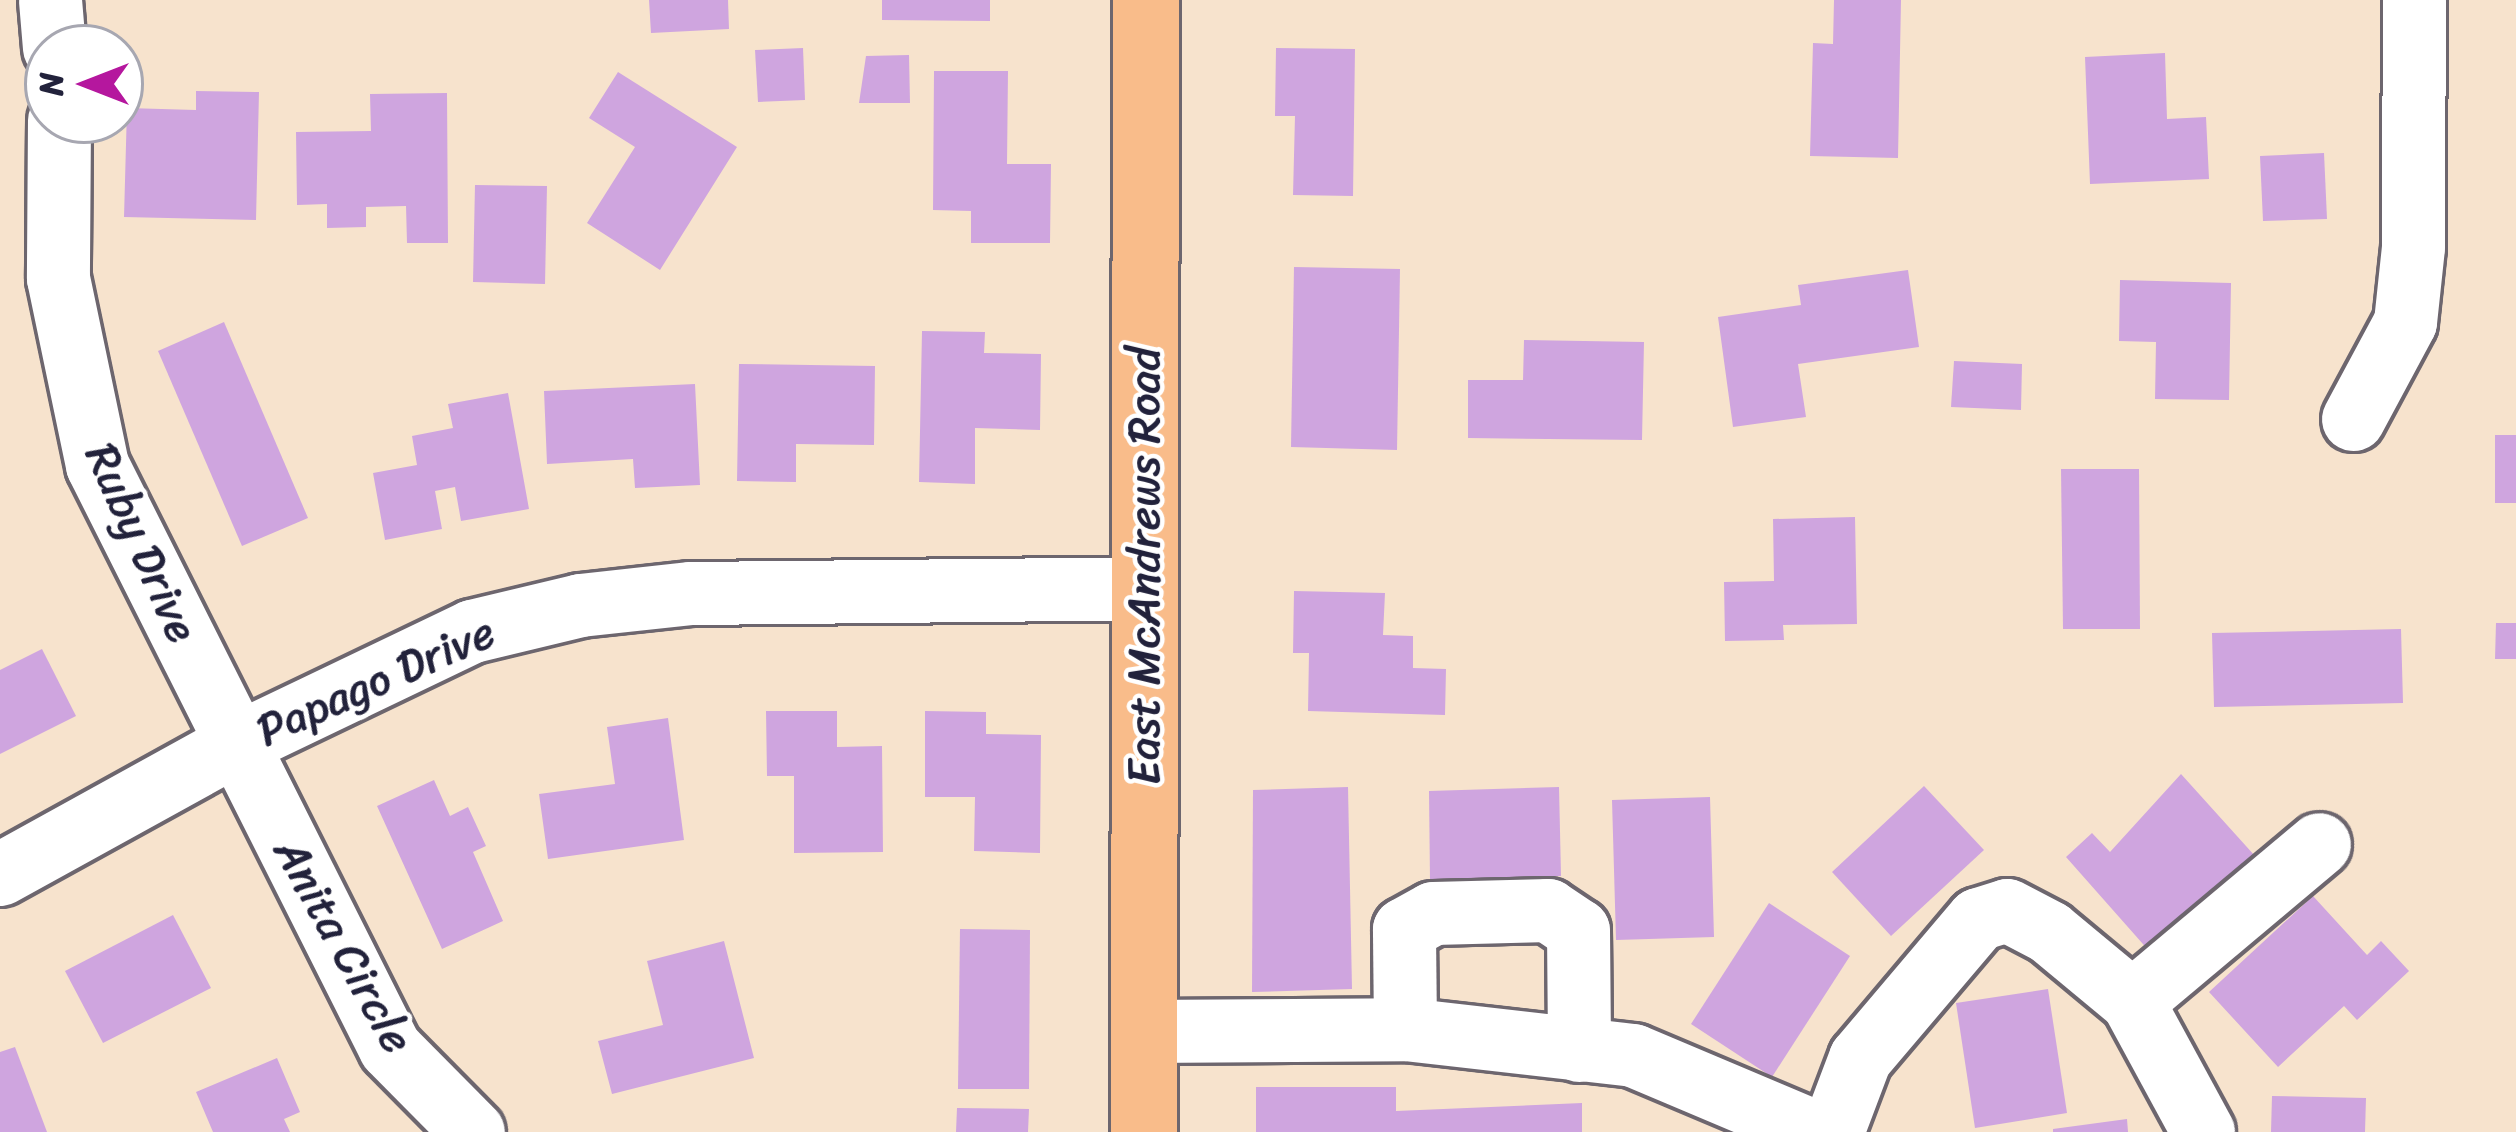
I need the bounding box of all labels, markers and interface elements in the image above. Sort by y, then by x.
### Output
north arrow [24,24,144,144]
text: N [22,73,80,95]
street label: East McAndrews Road [1118,348,1172,784]
street label: Ruby Drive [73,435,209,651]
street label: Papago Drive [249,606,503,758]
street label: Anita Circle [262,829,424,1063]

